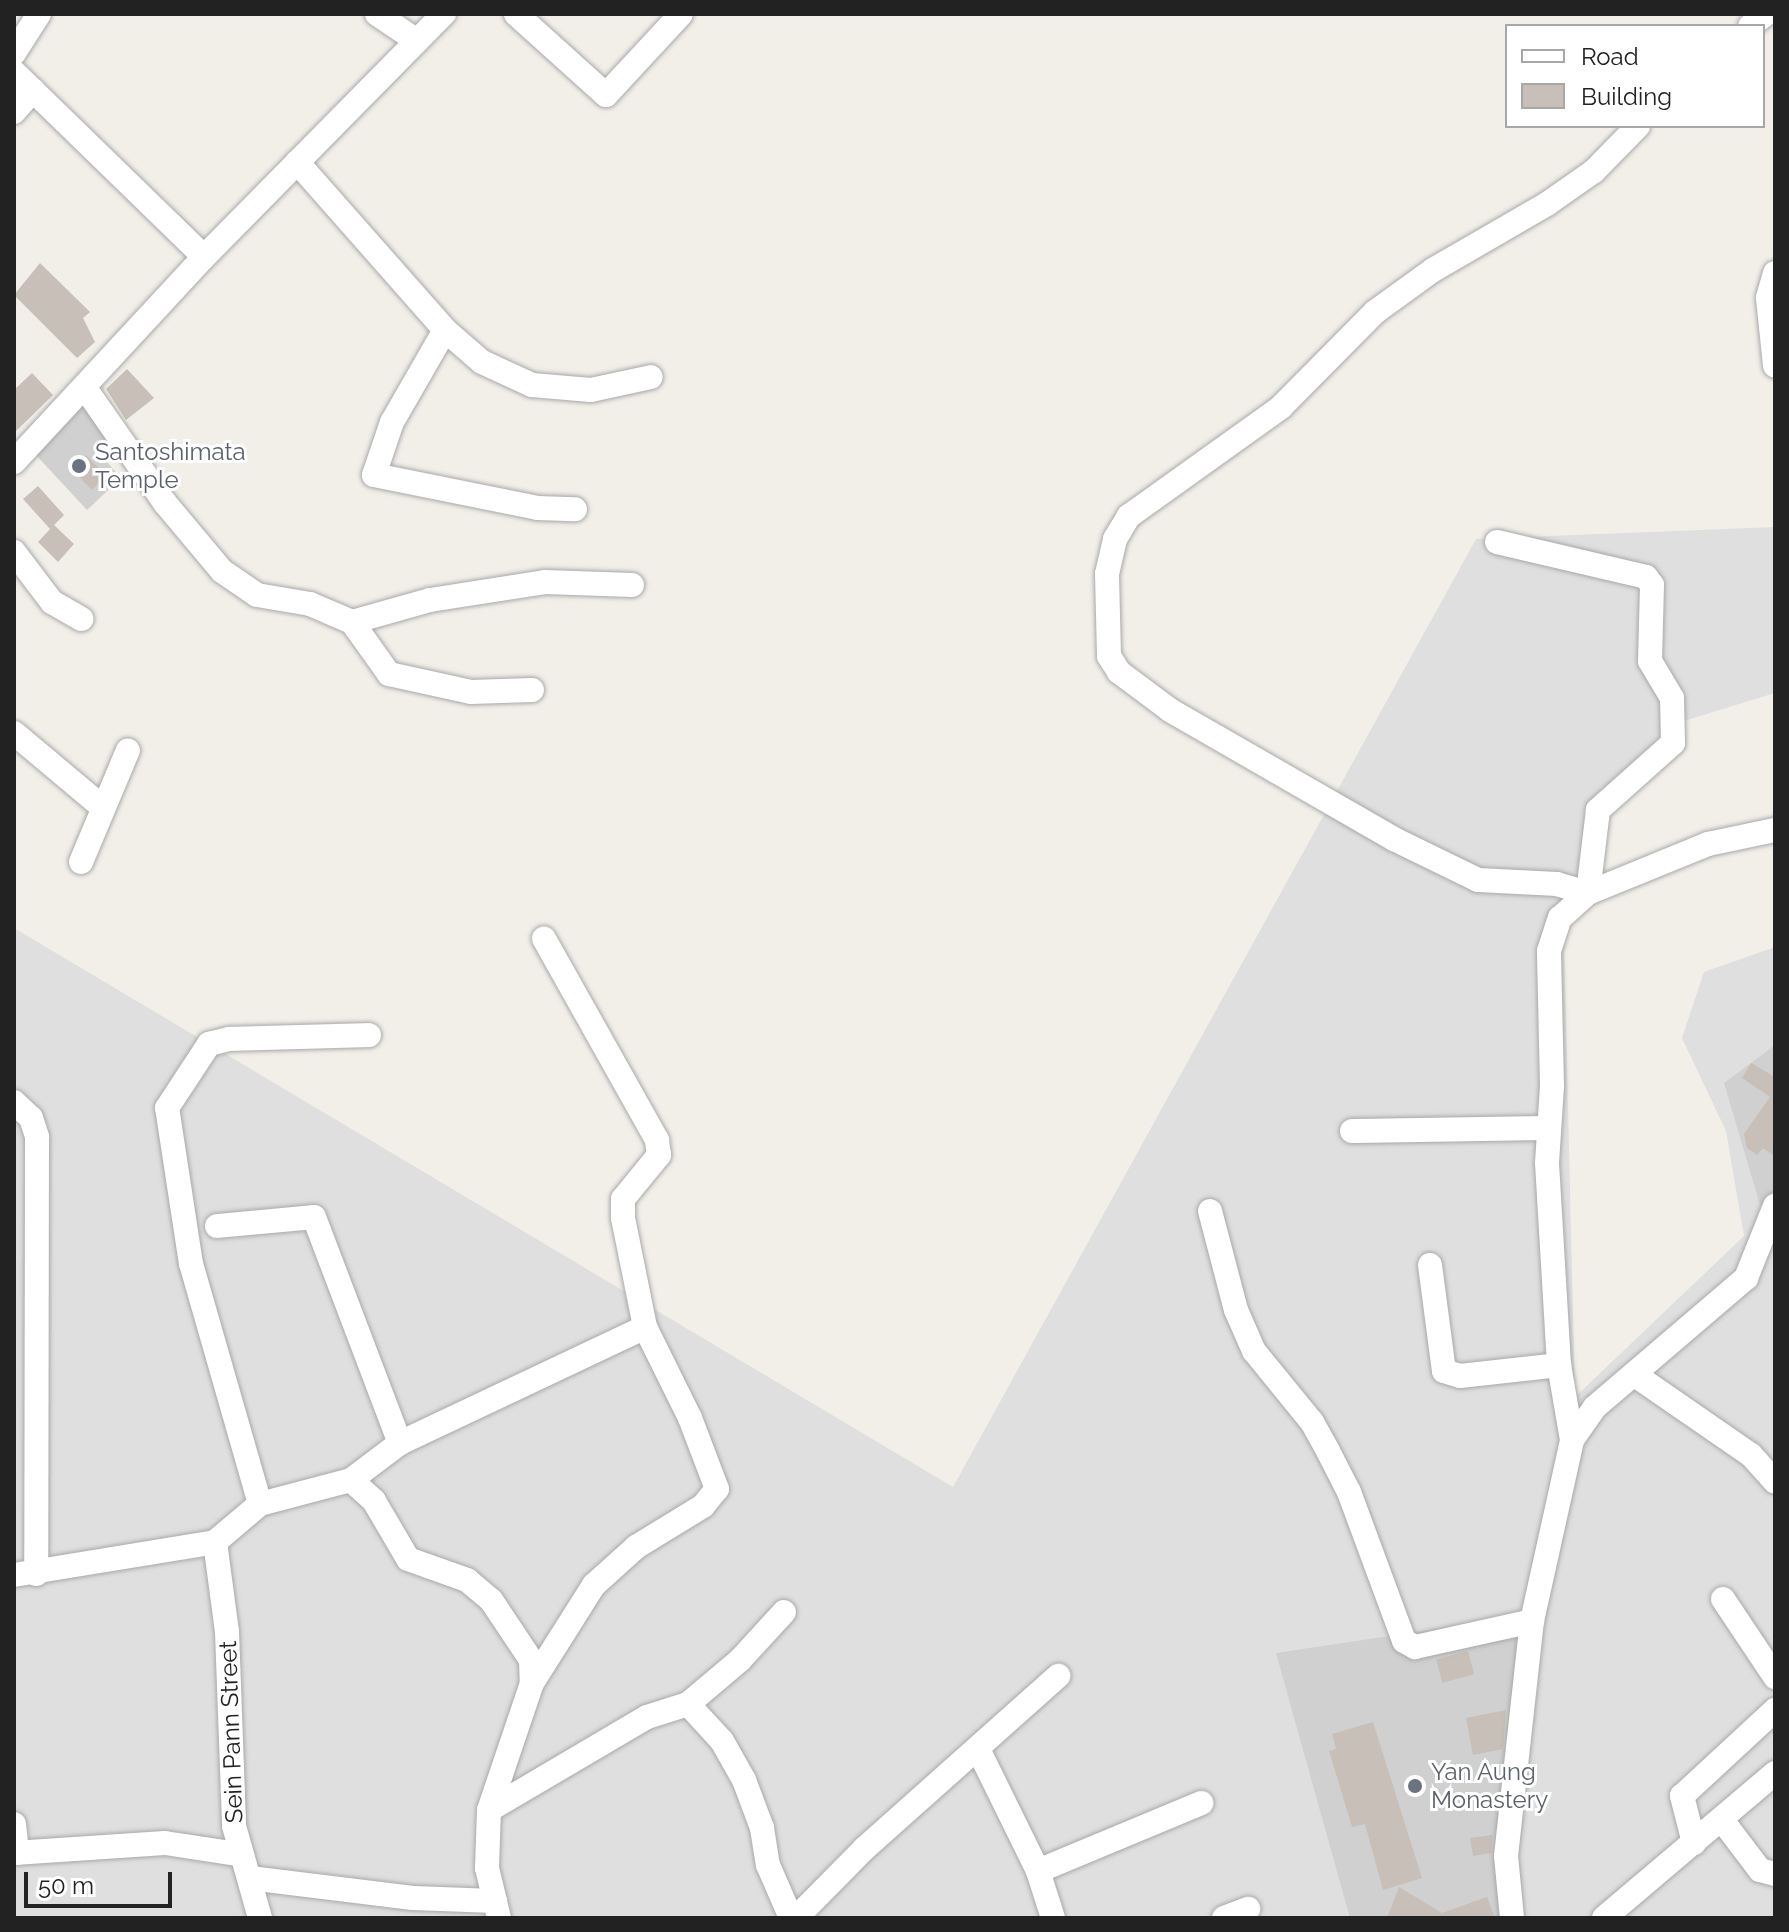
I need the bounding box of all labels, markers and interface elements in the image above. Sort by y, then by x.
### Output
legend [1505,24,1765,128]
text: Road [1581,42,1639,71]
text: Building [1581,82,1672,111]
place label: Santoshimata Temple [95,438,246,494]
marker: Santoshimata Temple [70,457,88,475]
street label: Sein Pann Street [213,1640,249,1824]
place label: Yan Aung Monastery [1431,1758,1548,1814]
marker: Yan Aung Monastery [1406,1777,1424,1795]
scale bar [28,1856,176,1906]
text: 50 m [38,1871,94,1900]

